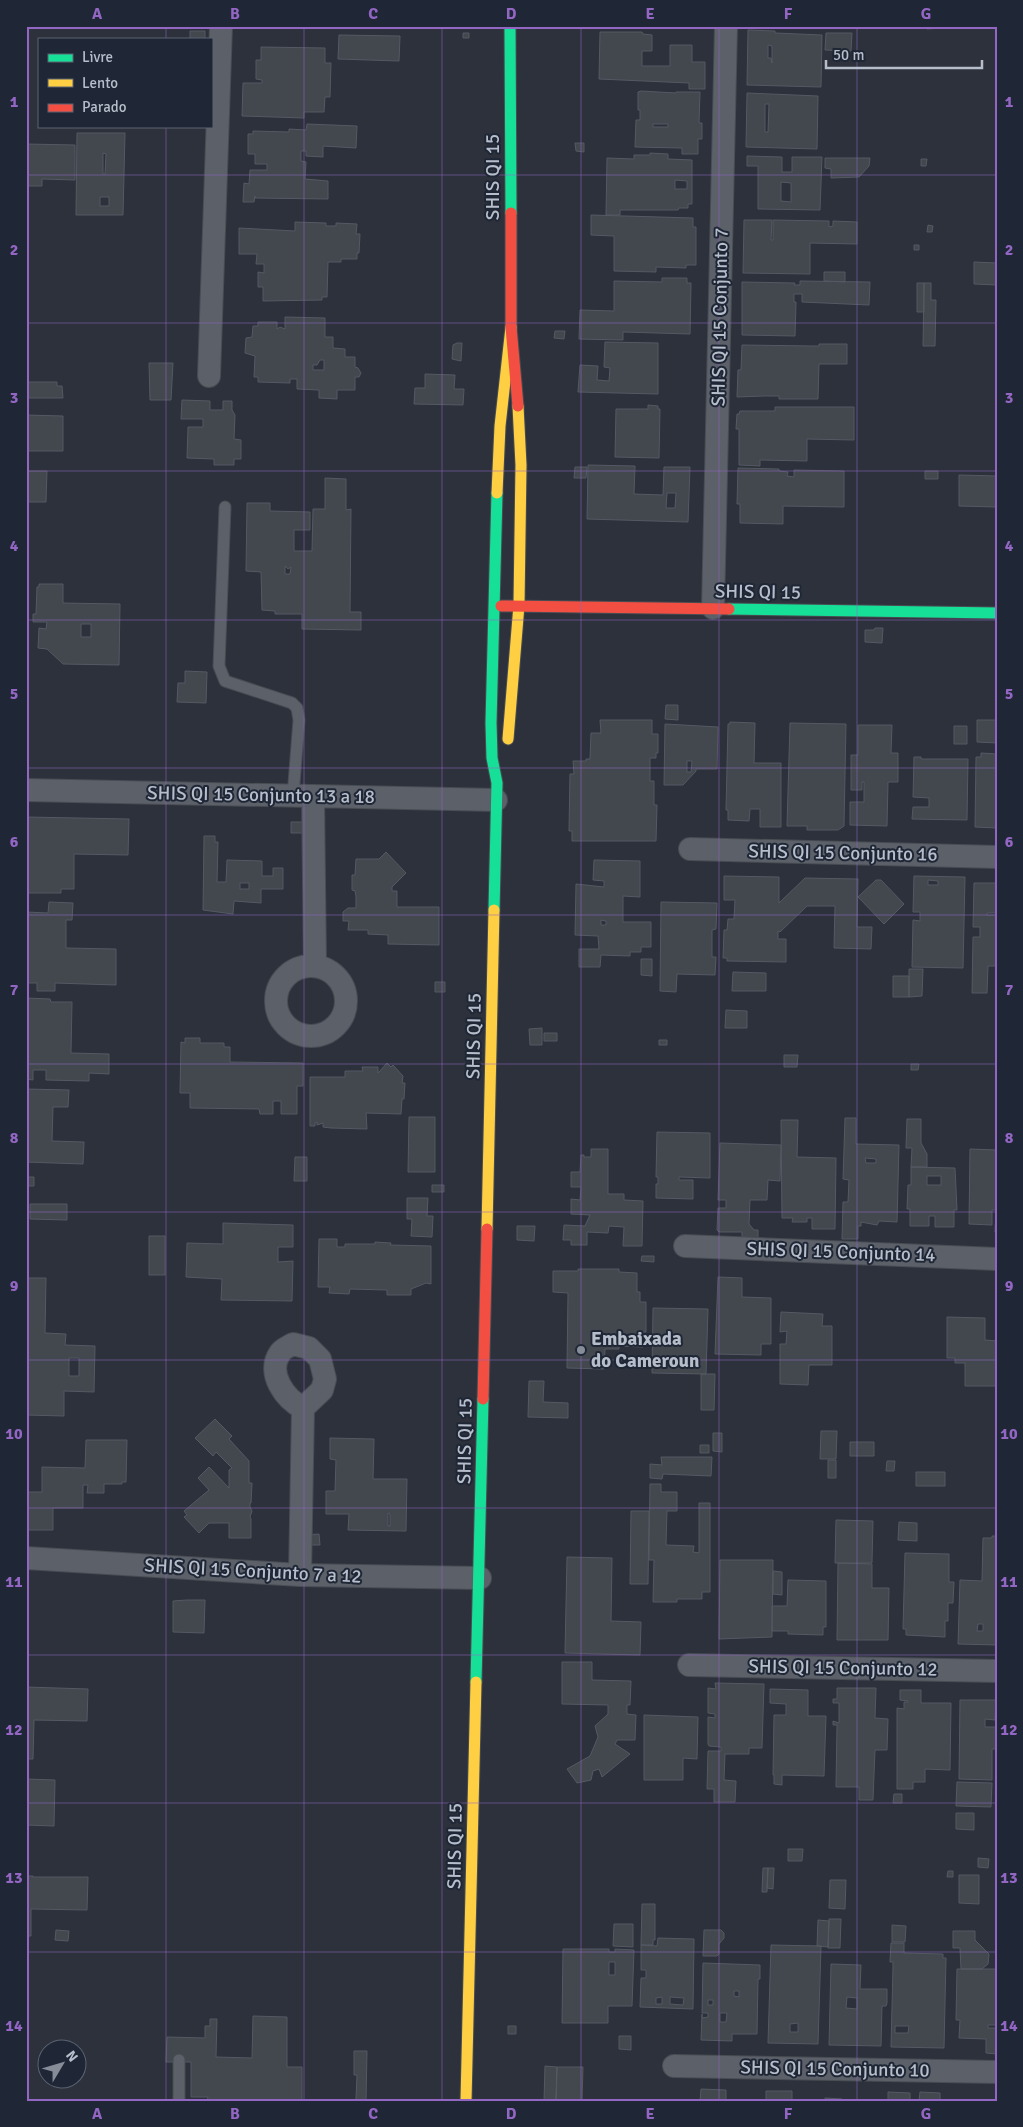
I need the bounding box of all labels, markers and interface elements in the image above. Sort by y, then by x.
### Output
text: A [92,4,103,24]
text: B [230,4,240,24]
text: C [368,4,378,24]
text: D [506,4,517,24]
text: E [645,4,655,24]
text: F [784,4,793,24]
text: G [921,4,931,24]
legend [38,38,212,128]
scale bar [826,38,982,70]
text: 50 m [833,46,864,64]
text: Livre [82,48,113,66]
text: Lento [82,74,118,92]
text: 1 [10,92,19,112]
text: 1 [1005,92,1014,112]
text: Parado [82,98,127,116]
street label: SHIS QI 15 [481,134,505,220]
street label: SHIS QI 15 Conjunto 7 [706,227,734,407]
text: 2 [10,240,18,260]
text: 2 [1005,240,1013,260]
text: 3 [10,388,18,408]
text: 3 [1005,388,1013,408]
text: 4 [10,536,19,556]
text: 4 [1005,536,1014,556]
street label: SHIS QI 15 [715,579,801,605]
text: 5 [10,684,18,704]
text: 5 [1005,684,1013,704]
street label: SHIS QI 15 Conjunto 13 a 18 [147,781,375,809]
text: 6 [10,832,19,852]
text: 6 [1005,832,1014,852]
street label: SHIS QI 15 Conjunto 16 [748,839,938,867]
text: 7 [10,980,19,1000]
text: 7 [1005,980,1014,1000]
street label: SHIS QI 15 [461,993,487,1079]
text: 8 [10,1128,19,1148]
text: 8 [1005,1128,1014,1148]
street label: SHIS QI 15 Conjunto 14 [746,1237,936,1267]
text: 9 [10,1276,19,1296]
text: 9 [1005,1276,1014,1296]
place label: Embaixada do Cameroun [591,1327,699,1373]
marker: Embaixada do Cameroun [575,1344,587,1356]
street label: SHIS QI 15 [452,1398,478,1484]
text: 10 [5,1424,23,1444]
text: 10 [1000,1424,1018,1444]
street label: SHIS QI 15 Conjunto 7 a 12 [144,1553,362,1589]
text: 11 [5,1572,23,1592]
text: 11 [1000,1572,1018,1592]
street label: SHIS QI 15 Conjunto 12 [748,1654,938,1682]
text: 12 [5,1720,23,1740]
text: 12 [1000,1720,1018,1740]
street label: SHIS QI 15 [442,1803,468,1889]
text: 13 [5,1868,23,1888]
text: 13 [1000,1868,1018,1888]
text: 14 [5,2016,23,2036]
text: 14 [1000,2016,1018,2036]
north arrow [38,2040,88,2090]
text: N [62,2047,82,2065]
street label: SHIS QI 15 Conjunto 10 [740,2055,930,2083]
text: A [92,2104,103,2124]
text: B [230,2104,240,2124]
text: C [368,2104,378,2124]
text: D [506,2104,517,2124]
text: E [645,2104,655,2124]
text: F [784,2104,793,2124]
text: G [921,2104,931,2124]

